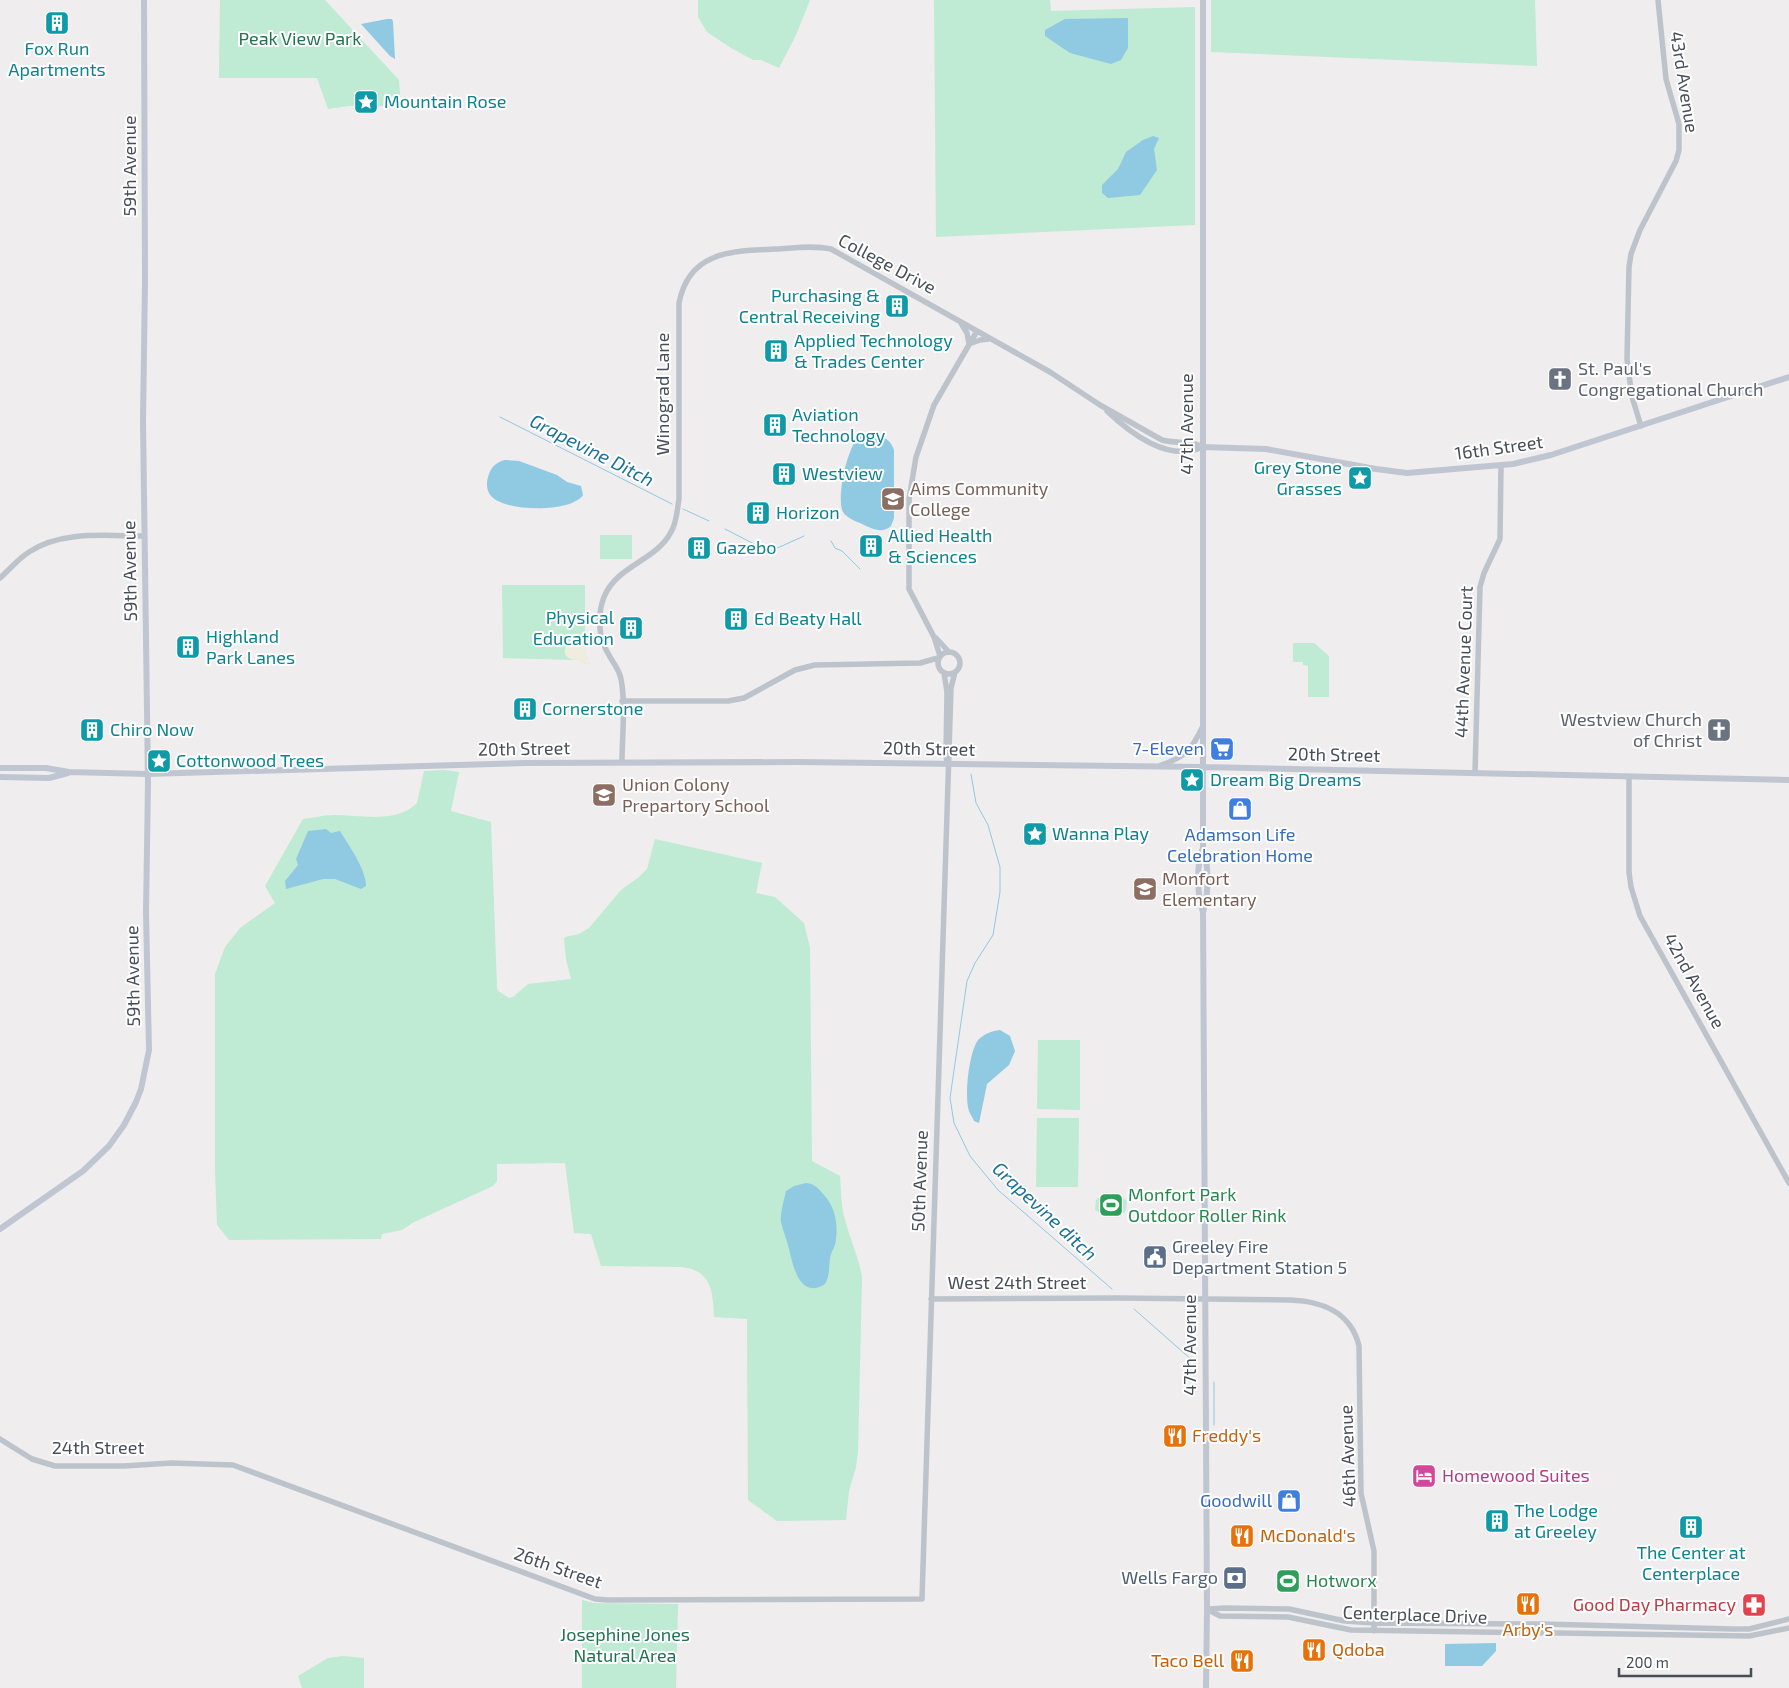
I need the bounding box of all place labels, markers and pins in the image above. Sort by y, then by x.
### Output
building icon: Fox Run Apartments [44,10,70,36]
place label: Fox Run Apartments [8,37,106,80]
place icon: Mountain Rose [353,89,379,115]
place label: Mountain Rose [384,90,506,112]
place label: Purchasing & Central Receiving [739,284,880,327]
building icon: Purchasing & Central Receiving [884,293,910,319]
place label: Applied Technology & Trades Center [794,329,953,372]
building icon: Applied Technology & Trades Center [763,338,789,364]
place label: St. Paul's Congregational Church [1578,357,1764,400]
church icon: St. Paul's Congregational Church [1547,366,1573,392]
place label: Aviation Technology [792,403,886,446]
building icon: Aviation Technology [762,412,788,438]
place label: Grey Stone Grasses [1254,456,1342,499]
building icon: Westview [771,461,797,487]
place label: Westview [802,462,883,484]
place icon: Grey Stone Grasses [1347,465,1373,491]
place label: Aims Community College [910,477,1049,520]
school or university icon: Aims Community College [880,486,906,512]
building icon: Horizon [745,500,771,526]
place label: Horizon [776,501,840,523]
place label: Allied Health & Sciences [888,524,992,567]
building icon: Allied Health & Sciences [858,533,884,559]
building icon: Gazebo [686,535,712,561]
place label: Gazebo [716,536,777,558]
place label: Physical Education [533,606,615,649]
building icon: Ed Beaty Hall [723,606,749,632]
place label: Ed Beaty Hall [754,607,862,629]
building icon: Physical Education [618,615,644,641]
place label: Highland Park Lanes [206,625,295,668]
building icon: Highland Park Lanes [175,634,201,660]
building icon: Cornerstone [512,696,538,722]
place label: Cornerstone [542,697,643,719]
place label: Westview Church of Christ [1560,708,1702,751]
building icon: Chiro Now [79,717,105,743]
church icon: Westview Church of Christ [1706,717,1732,743]
place label: Chiro Now [110,718,194,740]
supermarket icon: 7-Eleven [1209,736,1235,762]
place label: 7-Eleven [1132,737,1204,759]
place icon: Cottonwood Trees [146,748,172,774]
place label: Cottonwood Trees [176,749,324,771]
place icon: Dream Big Dreams [1179,767,1205,793]
place label: Dream Big Dreams [1210,768,1361,790]
place label: Union Colony Prepartory School [622,773,770,816]
school or university icon: Union Colony Prepartory School [591,782,617,808]
shop icon: Adamson Life Celebration Home [1227,796,1253,822]
place icon: Wanna Play [1022,821,1048,847]
place label: Wanna Play [1052,822,1149,844]
place label: Adamson Life Celebration Home [1167,823,1313,866]
place label: Monfort Elementary [1162,867,1257,910]
school or university icon: Monfort Elementary [1132,876,1158,902]
place label: Monfort Park Outdoor Roller Rink [1128,1183,1286,1226]
sports icon: Monfort Park Outdoor Roller Rink [1098,1192,1124,1218]
place label: Greeley Fire Department Station 5 [1172,1235,1347,1278]
public building icon: Greeley Fire Department Station 5 [1142,1244,1168,1270]
restaurant icon: Freddy's [1162,1423,1188,1449]
place label: Freddy's [1192,1424,1261,1446]
hotel icon: Homewood Suites [1411,1463,1437,1489]
place label: Homewood Suites [1442,1464,1590,1486]
shop icon: Goodwill [1276,1488,1302,1514]
place label: Goodwill [1200,1489,1273,1511]
place label: The Lodge at Greeley [1514,1499,1598,1542]
building icon: The Lodge at Greeley [1484,1508,1510,1534]
building icon: The Center at Centerplace [1678,1514,1704,1540]
restaurant icon: McDonald's [1229,1523,1255,1549]
place label: McDonald's [1260,1524,1356,1546]
place label: The Center at Centerplace [1636,1541,1746,1584]
bank icon: Wells Fargo [1222,1565,1248,1591]
place label: Wells Fargo [1121,1566,1218,1588]
sports icon: Hotworx [1275,1568,1301,1594]
place label: Hotworx [1306,1569,1377,1591]
restaurant icon: Arby's [1515,1591,1541,1617]
pharmacy icon: Good Day Pharmacy [1741,1592,1767,1618]
place label: Good Day Pharmacy [1573,1593,1736,1615]
place label: Arby's [1502,1618,1554,1640]
restaurant icon: Qdoba [1301,1637,1327,1663]
place label: Qdoba [1332,1638,1385,1660]
restaurant icon: Taco Bell [1229,1648,1255,1674]
place label: Taco Bell [1151,1649,1225,1671]

